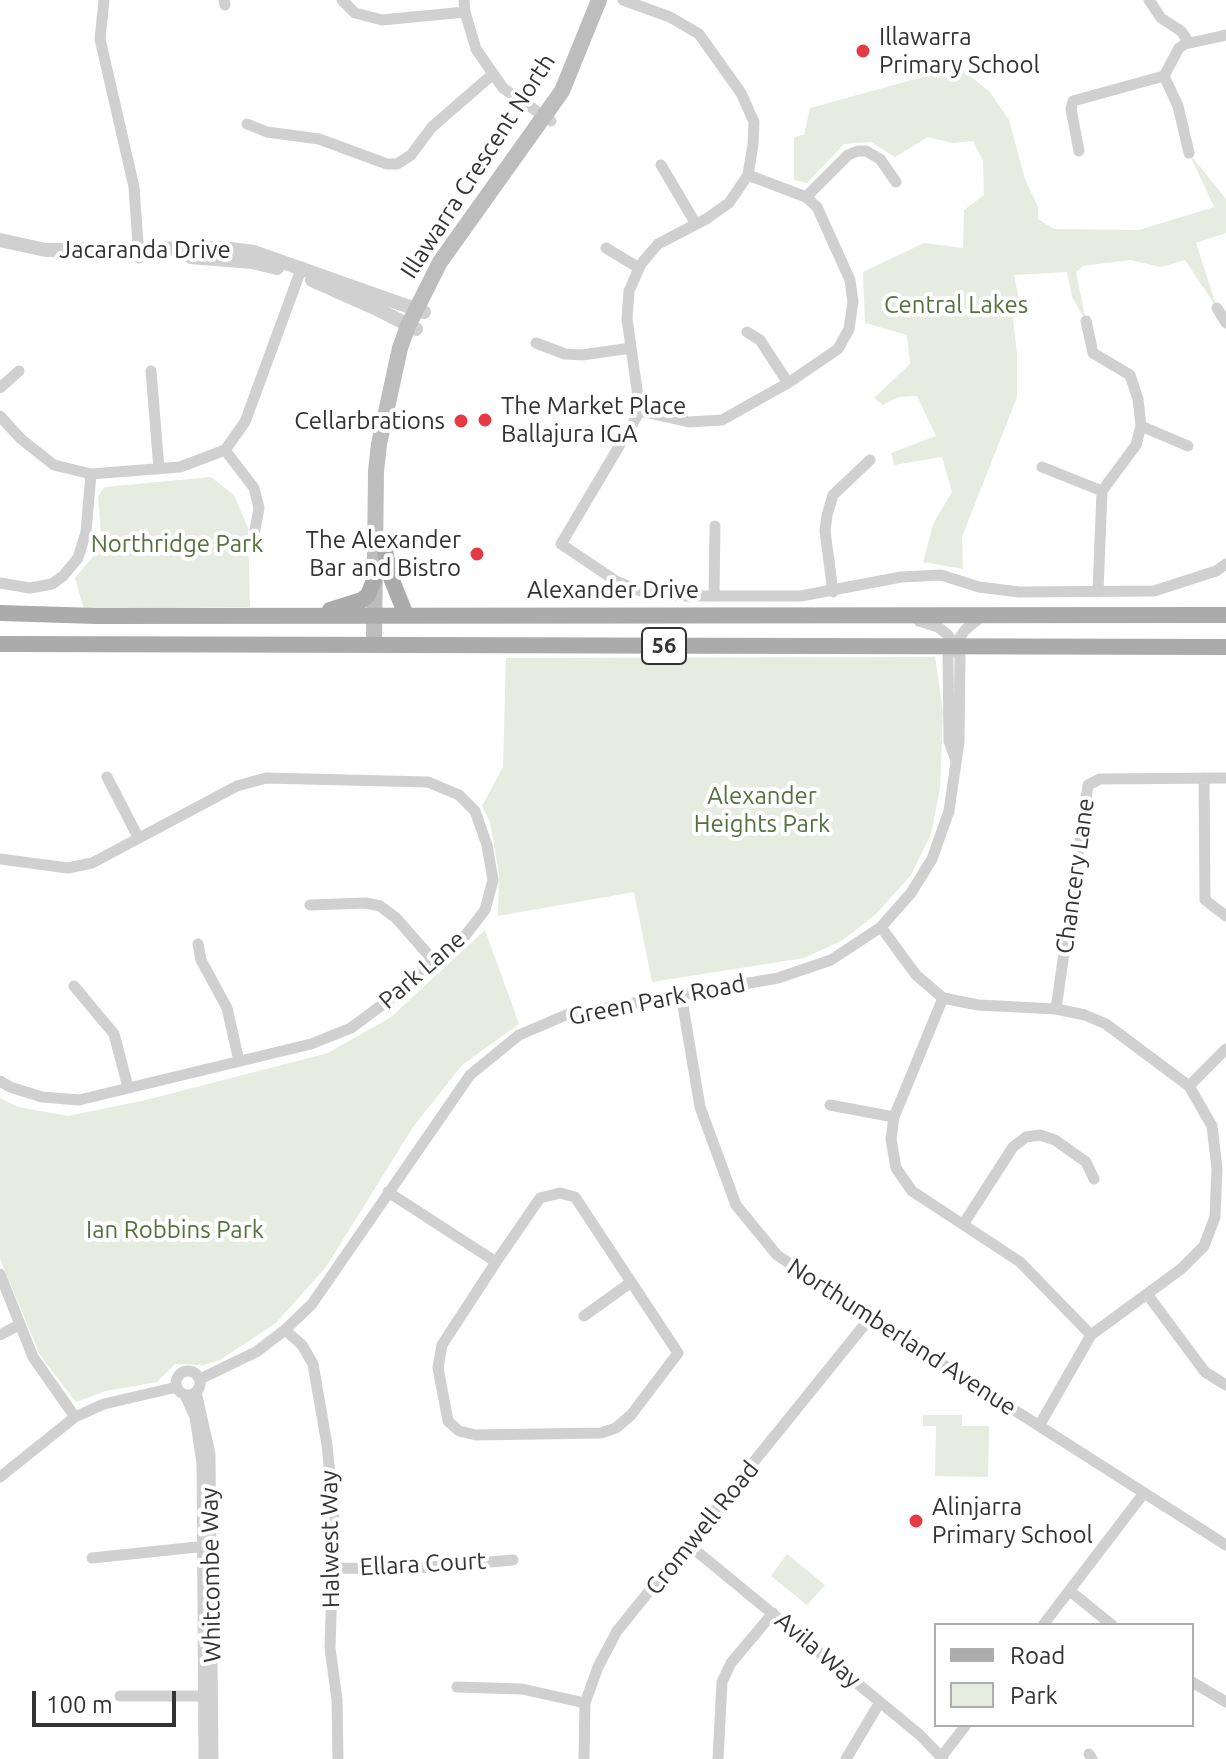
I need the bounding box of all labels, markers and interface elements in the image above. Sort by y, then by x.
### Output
place label: Illawarra Primary School [879,23,1040,79]
marker: Illawarra Primary School [854,42,872,60]
street label: Illawarra Crescent North [395,48,561,284]
street label: Jacaranda Drive [59,236,231,264]
park label: Central Lakes [884,291,1028,319]
place label: The Market Place Ballajura IGA [501,392,686,448]
place label: Cellarbrations [294,407,445,435]
marker: The Market Place Ballajura IGA [476,411,494,429]
marker: Cellarbrations [452,412,470,430]
place label: The Alexander Bar and Bistro [306,526,461,582]
park label: Northridge Park [91,530,263,558]
marker: The Alexander Bar and Bistro [468,545,486,563]
street label: Alexander Drive [527,576,699,604]
road number: 56 [642,628,686,664]
park label: Alexander Heights Park [694,782,830,838]
street label: Chancery Lane [1050,796,1100,956]
street label: Park Lane [373,925,471,1015]
street label: Green Park Road [566,969,748,1031]
park label: Ian Robbins Park [86,1216,264,1244]
street label: Northumberland Avenue [782,1252,1022,1422]
street label: Cromwell Road [639,1455,765,1601]
street label: Halwest Way [314,1470,346,1608]
street label: Whitcombe Way [195,1487,227,1663]
place label: Alinjarra Primary School [932,1493,1093,1549]
marker: Alinjarra Primary School [907,1512,925,1530]
street label: Ellara Court [359,1546,487,1582]
street label: Avila Way [769,1606,867,1694]
legend [934,1623,1194,1727]
text: Road [1010,1642,1065,1669]
scale bar [36,1675,180,1725]
text: Park [1010,1682,1058,1709]
text: 100 m [46,1691,113,1718]

